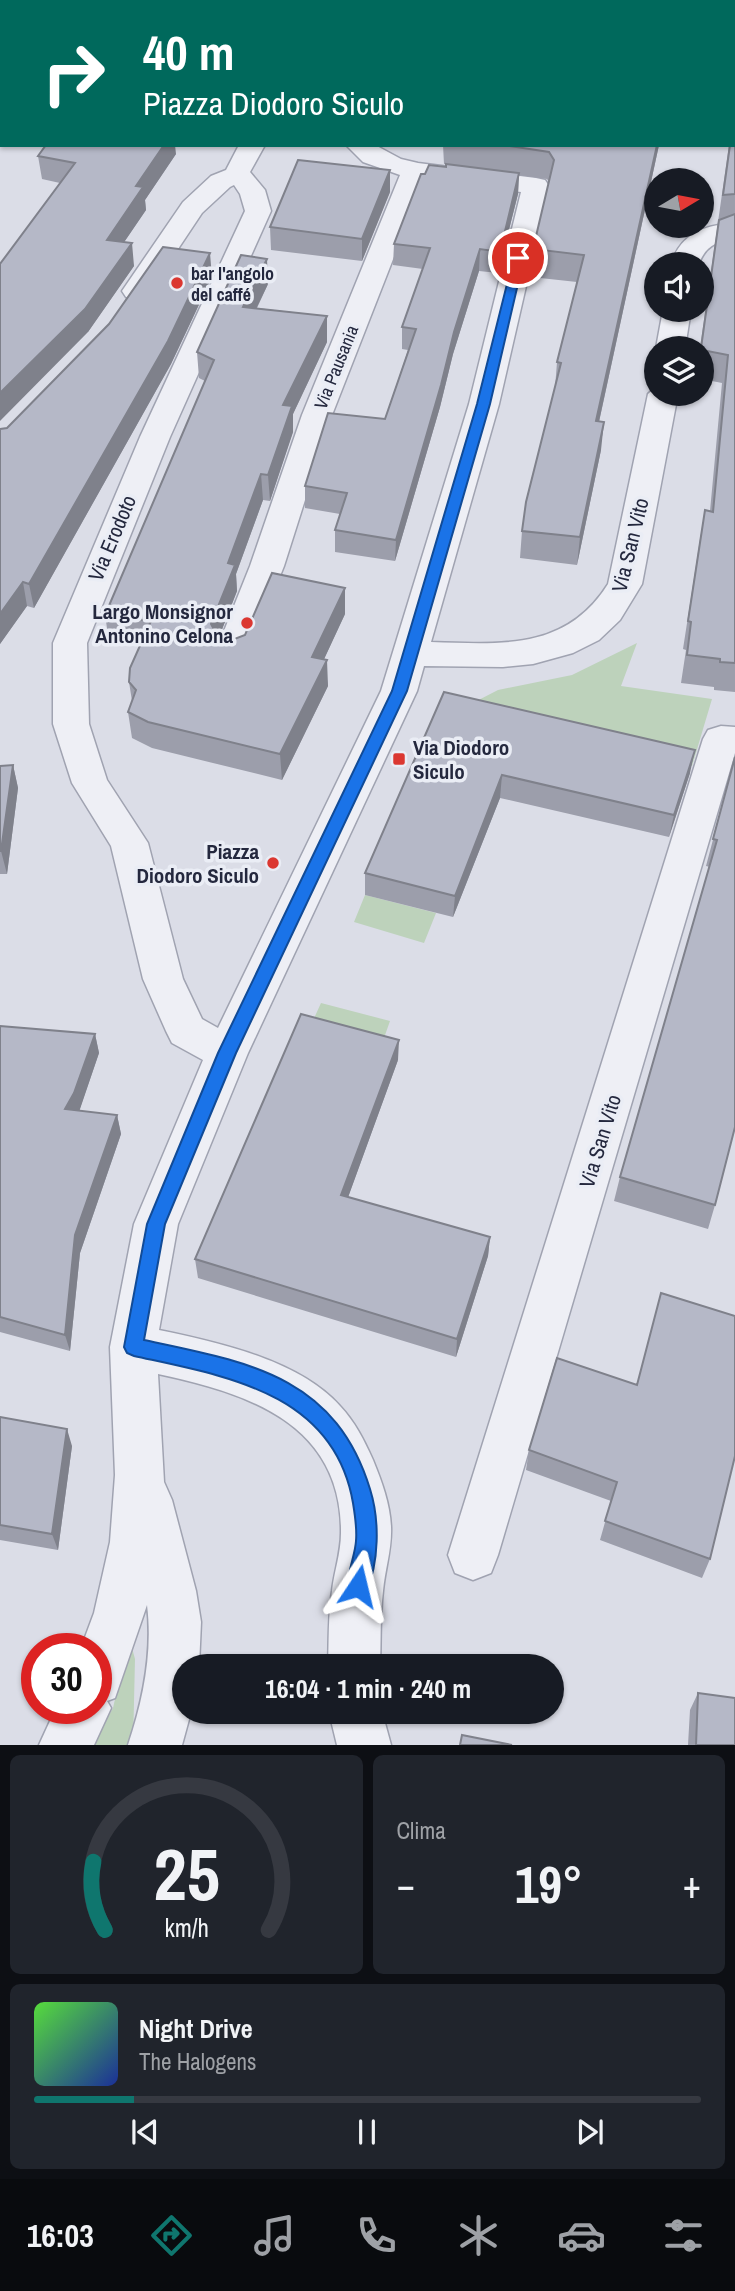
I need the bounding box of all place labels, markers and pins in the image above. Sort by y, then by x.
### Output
pin [488,228,548,288]
place label: bar l'angolo del caffé [191,261,274,307]
marker: bar l'angolo del caffé [169,275,185,291]
place label: Largo Monsignor Antonino Celona [92,597,233,650]
marker: Largo Monsignor Antonino Celona [239,615,255,631]
place label: Via Diodoro Siculo [413,733,509,786]
marker: Via Diodoro Siculo [391,751,407,767]
place label: Piazza Diodoro Siculo [137,837,259,890]
marker: Piazza Diodoro Siculo [265,855,281,871]

